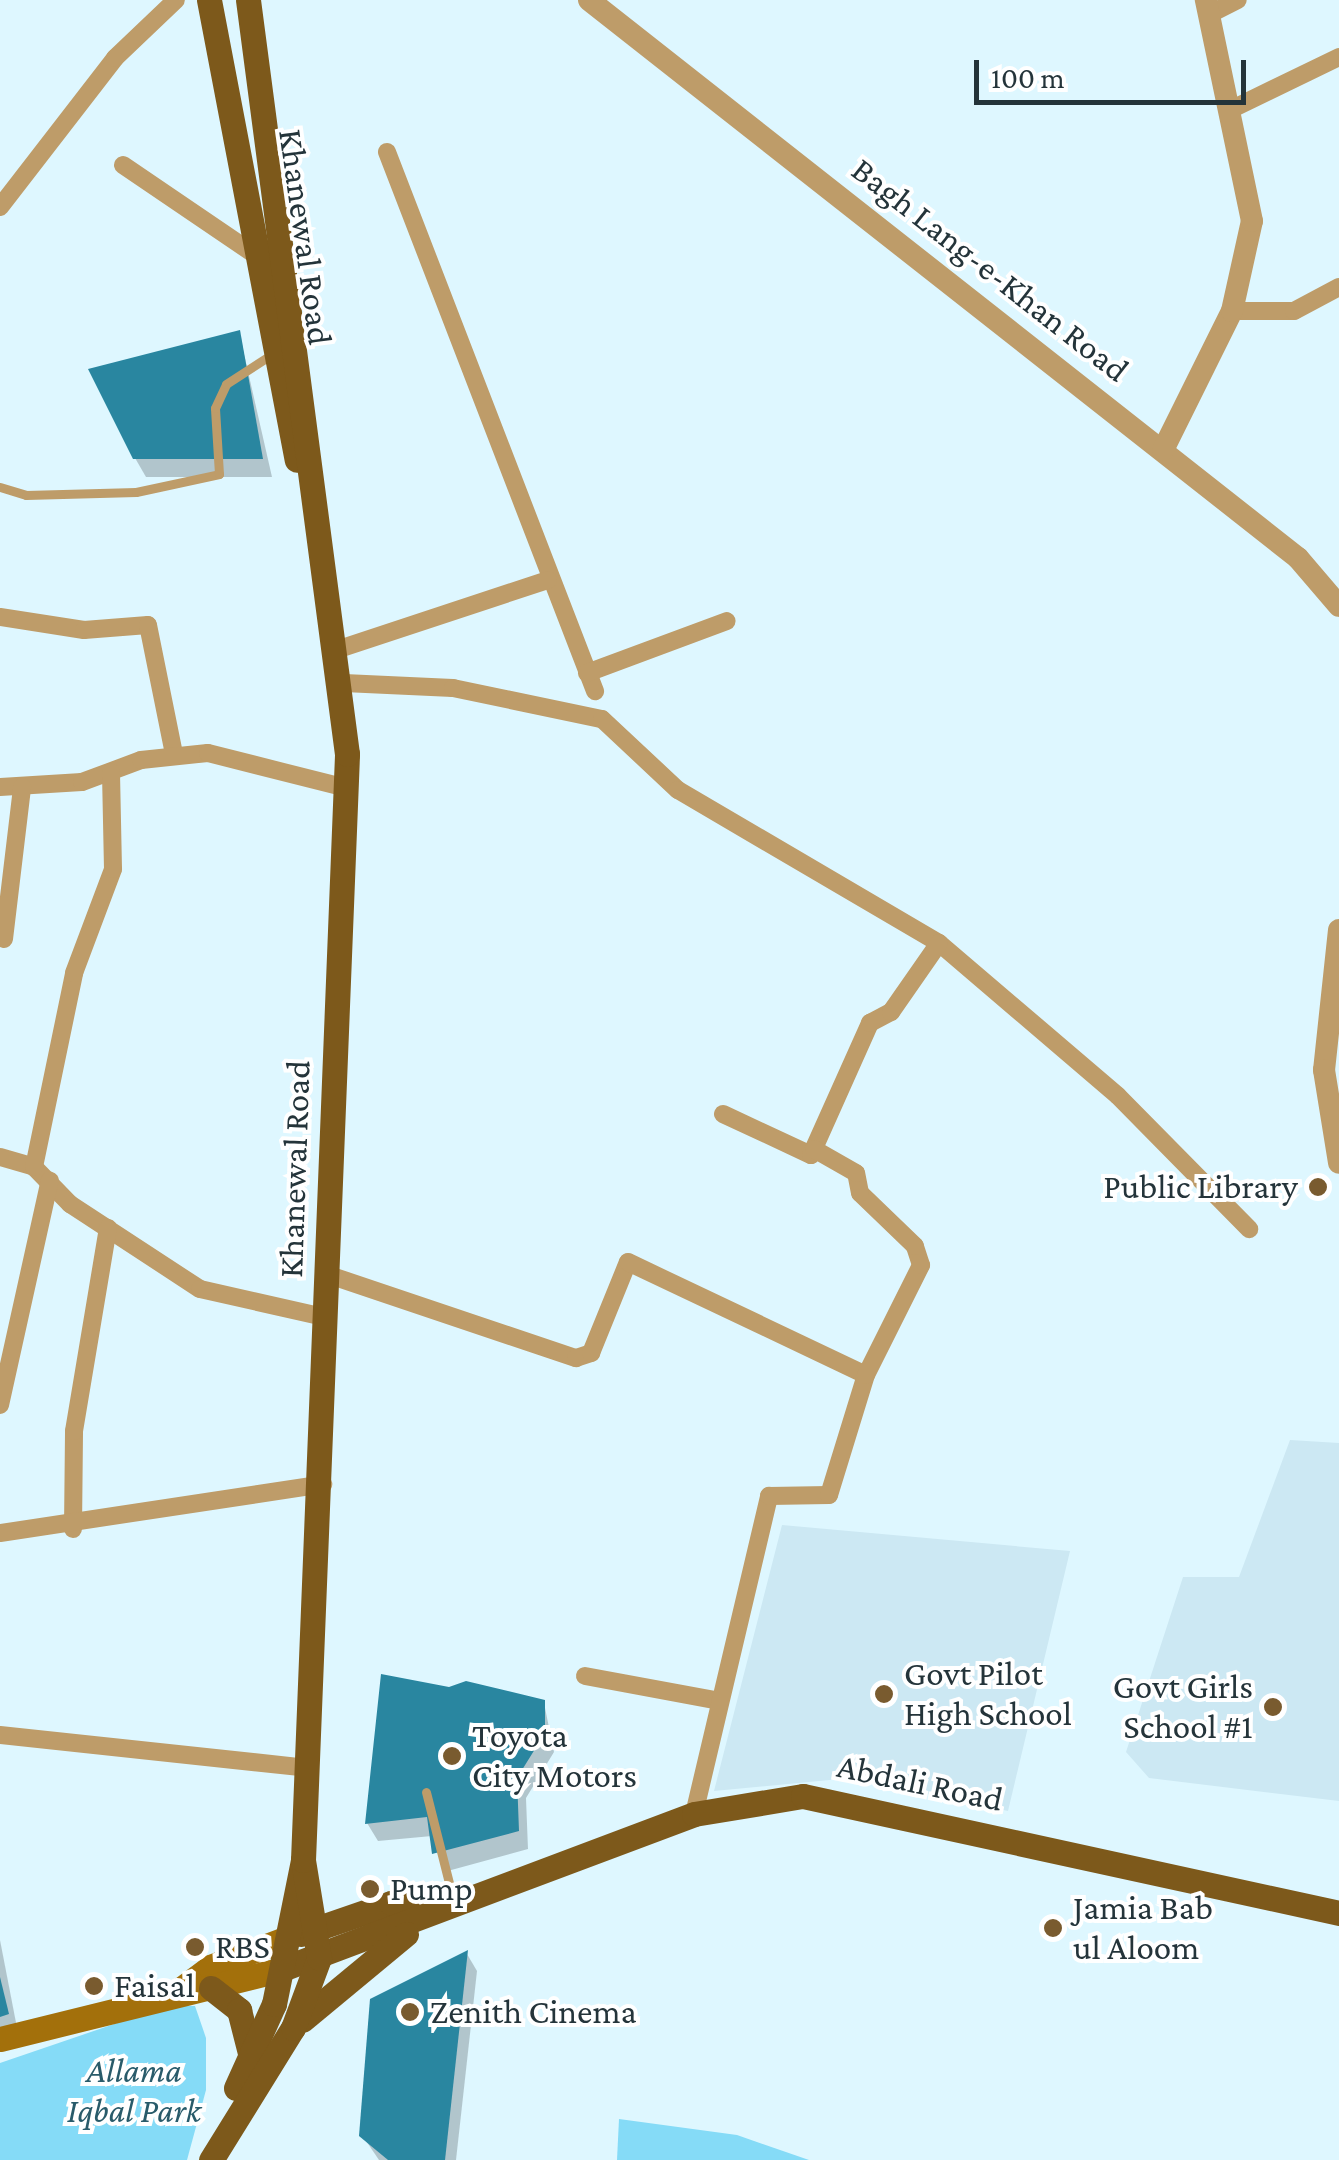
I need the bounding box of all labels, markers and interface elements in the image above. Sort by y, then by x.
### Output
scale bar [979,40,1252,102]
text: 100 m [991,61,1065,94]
street label: Khanewal Road [269,126,341,348]
street label: Bagh Lang-e-Khan Road [843,149,1137,391]
street label: Khanewal Road [270,1060,320,1278]
place label: Public Library [1103,1166,1298,1208]
marker: Public Library [1307,1176,1329,1198]
place label: Govt Pilot High School [904,1653,1072,1735]
place label: Govt Girls School #1 [1113,1666,1253,1748]
marker: Govt Pilot High School [873,1683,895,1705]
marker: Govt Girls School #1 [1262,1696,1284,1718]
place label: Toyota City Motors [472,1715,637,1797]
marker: Toyota City Motors [441,1745,463,1767]
street label: Abdali Road [833,1745,1007,1821]
place label: Pump [390,1868,473,1910]
marker: Pump [359,1878,381,1900]
place label: Jamia Bab ul Aloom [1073,1887,1213,1969]
marker: Jamia Bab ul Aloom [1042,1917,1064,1939]
place label: RBS [215,1926,270,1968]
marker: RBS [184,1936,206,1958]
place label: Faisal [114,1965,195,2007]
marker: Faisal [83,1975,105,1997]
place label: Zenith Cinema [430,1991,637,2033]
marker: Zenith Cinema [399,2001,421,2023]
park label: Allama Iqbal Park [67,2050,201,2132]

